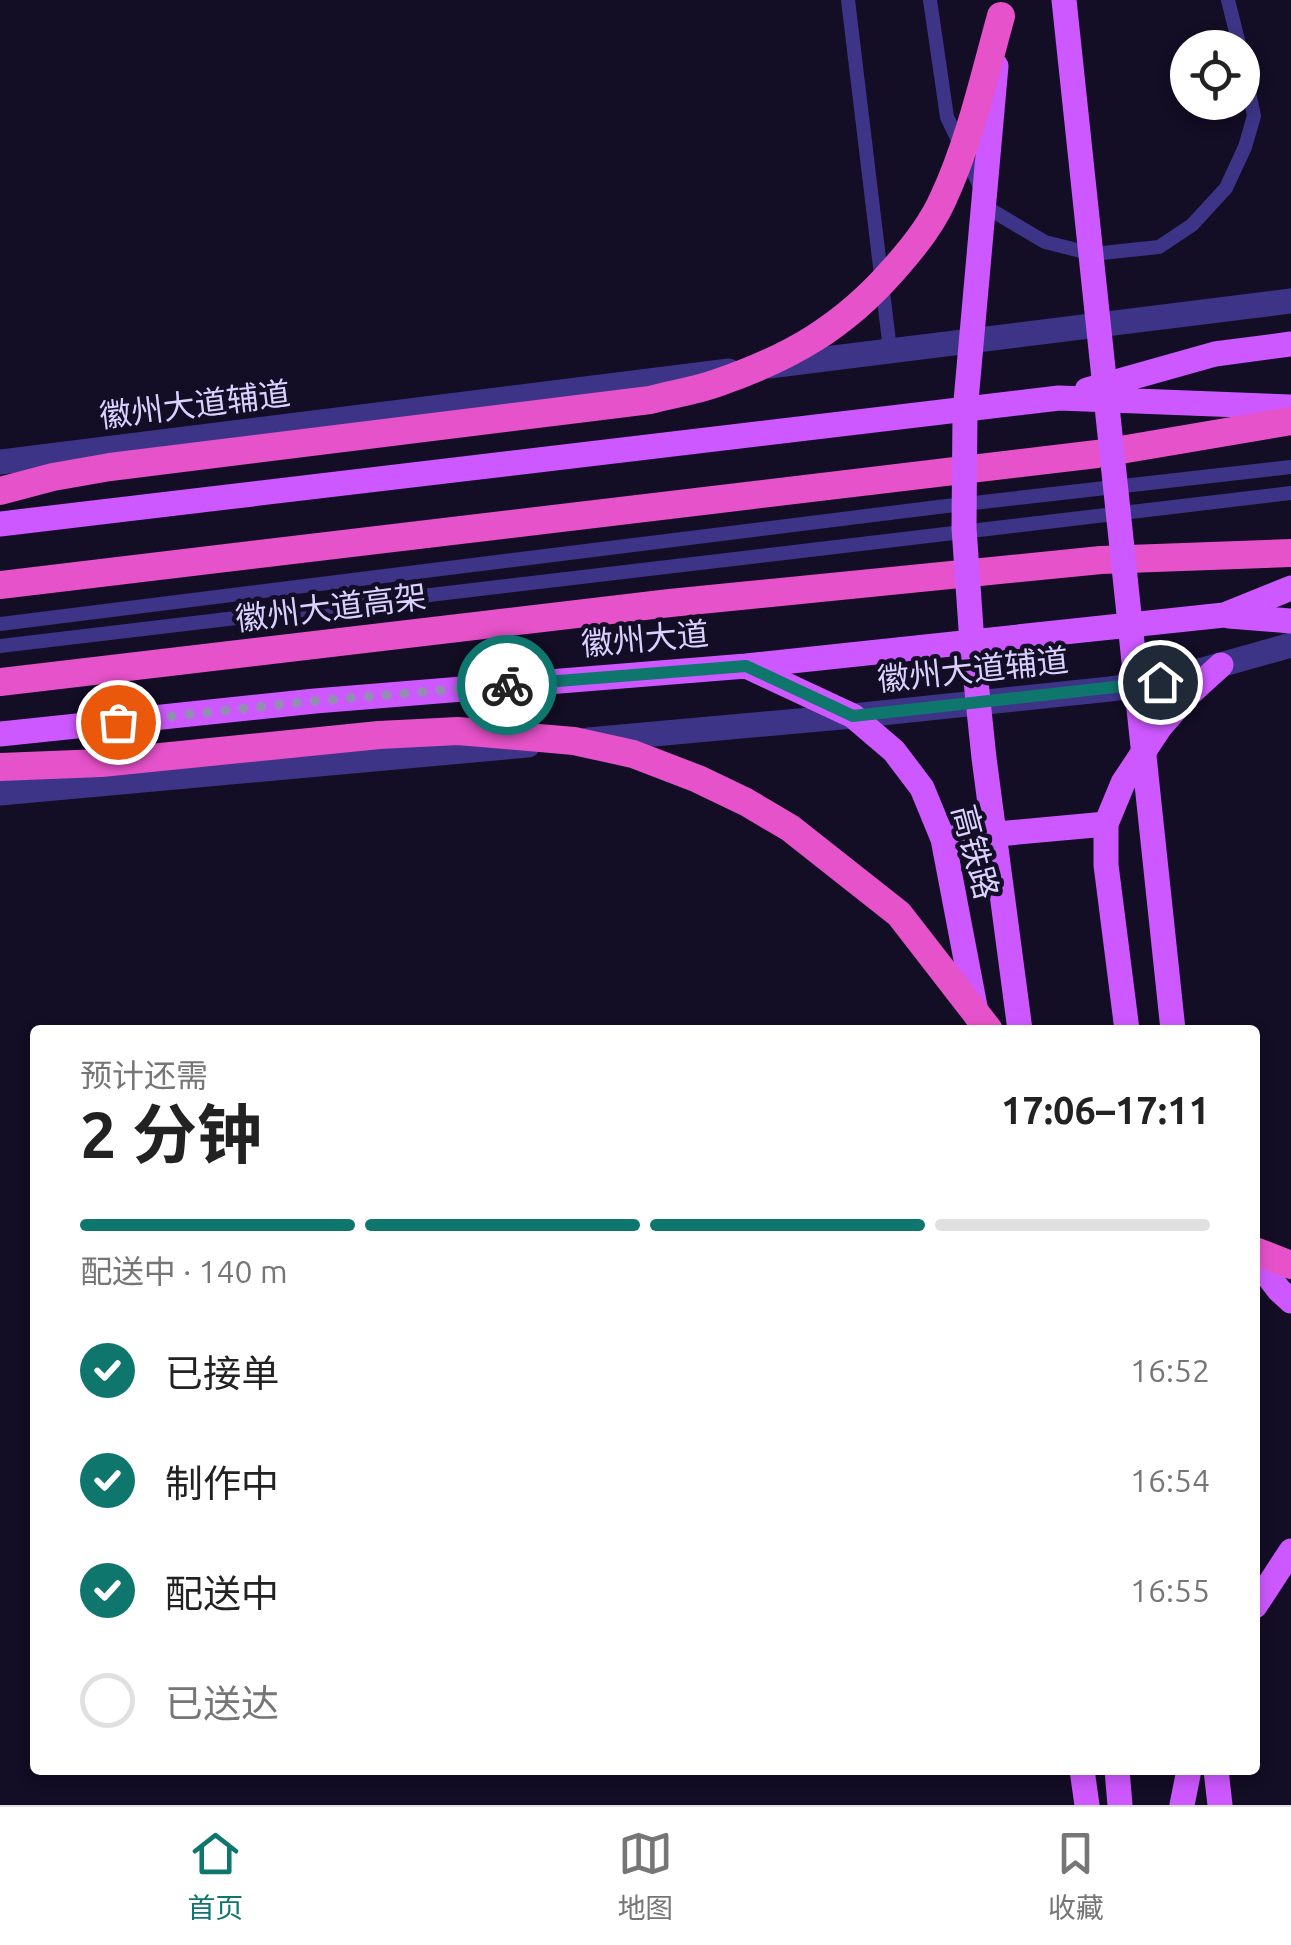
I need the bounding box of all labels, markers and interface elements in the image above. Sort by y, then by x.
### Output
map controls [1170,30,1260,120]
button: locate [1170,30,1260,120]
street label: 徽州大道辅道 [97,374,292,434]
street label: 徽州大道高架 [233,577,428,637]
street label: 徽州大道 [580,614,710,662]
courier [457,635,557,735]
pin [1118,640,1203,725]
street label: 徽州大道辅道 [876,641,1070,697]
icon: home [1133,655,1188,710]
icon: bike [480,658,535,713]
pin [76,680,161,765]
icon: bag [91,695,146,750]
street label: 高铁路 [946,801,1006,903]
text: 预计还需 [80,1057,208,1093]
text: 17:06–17:11 [1001,1089,1210,1131]
text: 2 分钟 [80,1097,262,1170]
text: 配送中 · 140 m [80,1253,288,1289]
icon: check [80,1343,135,1398]
text: 已接单 [165,1352,279,1394]
text: 16:52 [1130,1352,1210,1388]
icon: check [80,1453,135,1508]
text: 制作中 [165,1462,279,1504]
text: 16:54 [1130,1462,1210,1498]
icon: check [80,1563,135,1618]
text: 配送中 [165,1572,279,1614]
text: 16:55 [1130,1572,1210,1608]
text: 已送达 [165,1682,279,1724]
tab: 首页 [187,1826,243,1926]
tab: 地图 [617,1826,674,1926]
tab: 收藏 [1048,1826,1104,1926]

